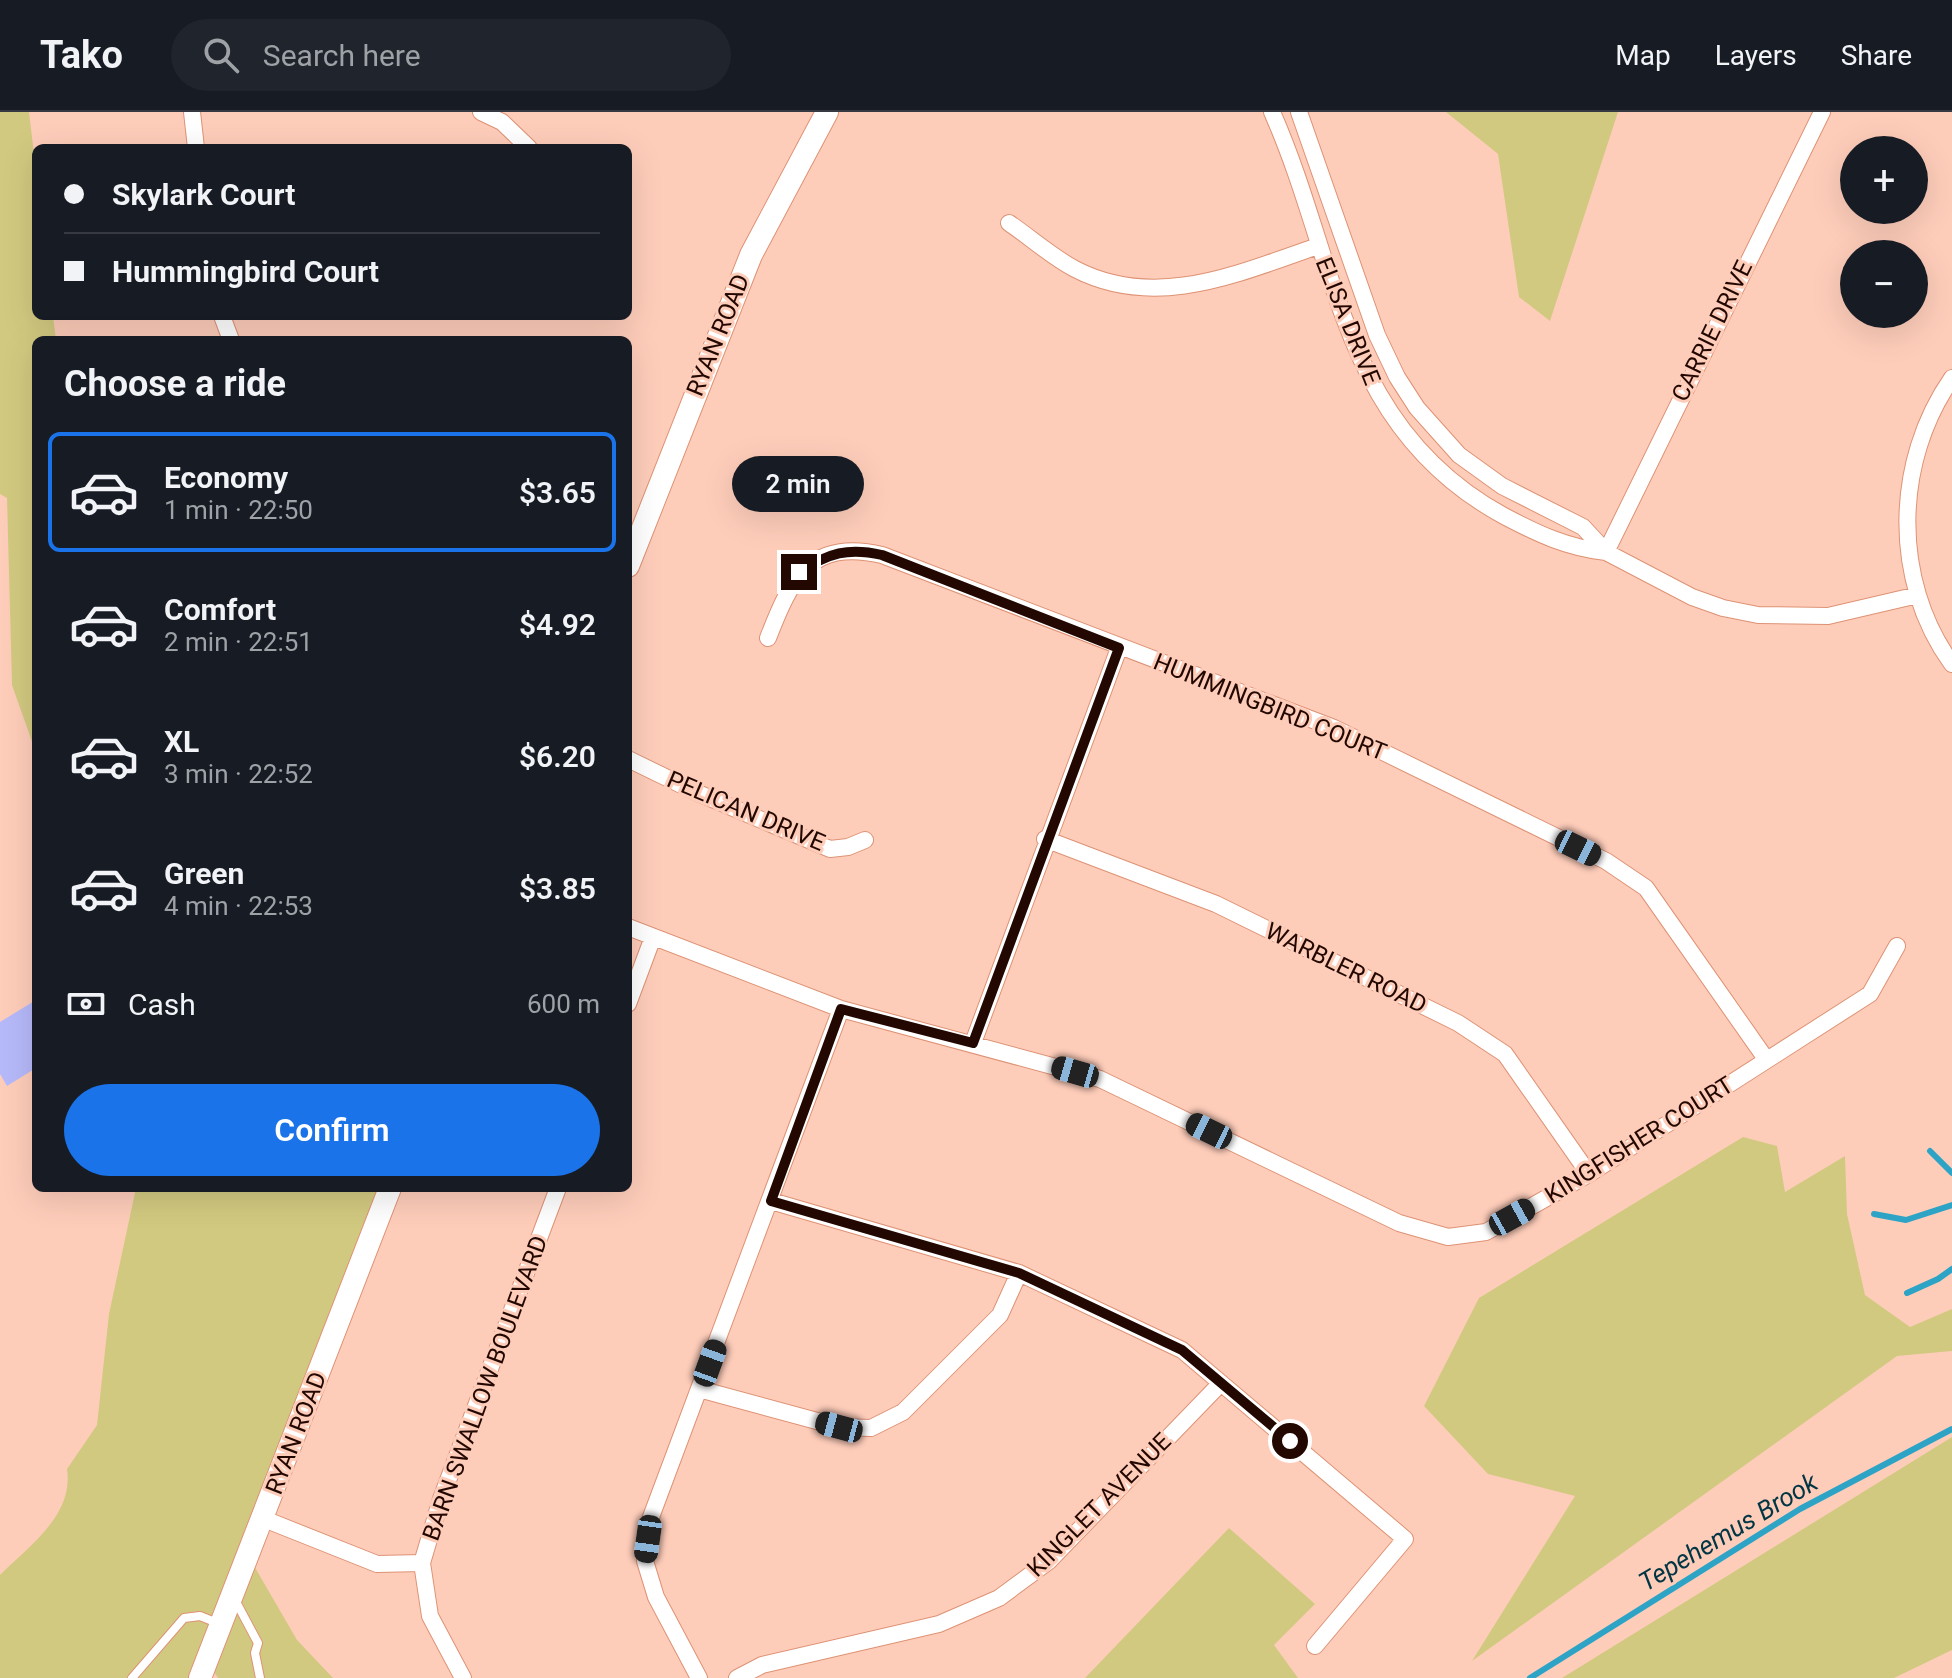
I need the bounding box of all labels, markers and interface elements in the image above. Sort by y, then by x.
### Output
search box [171,19,731,91]
text: Tako [40,33,123,77]
icon: search [199,33,243,77]
text: Search here [263,38,421,73]
text: Map [1615,39,1671,72]
text: Layers [1715,39,1797,72]
text: Share [1841,39,1912,72]
map controls [1840,136,1928,328]
button: + [1840,136,1928,224]
text: Skylark Court [112,177,295,212]
button: − [1840,240,1928,328]
street label: ELISA DRIVE [1310,253,1386,389]
text: Hummingbird Court [112,254,379,289]
street label: CARRIE DRIVE [1666,256,1758,406]
street label: RYAN ROAD [681,270,755,400]
text: Choose a ride [64,363,286,405]
icon: car [68,456,140,528]
callout: 2 min [733,456,865,512]
text: Economy [164,460,288,495]
text: 2 min [765,469,831,499]
text: $3.65 [519,475,596,510]
text: 1 min · 22:50 [164,495,313,525]
route end [781,554,817,590]
icon: car [68,588,140,660]
text: Comfort [164,592,276,627]
text: $4.92 [519,607,596,642]
text: 2 min · 22:51 [164,627,313,657]
street label: HUMMINGBIRD COURT [1150,647,1390,767]
icon: car [68,720,140,792]
text: XL [164,724,199,759]
text: $6.20 [519,739,596,774]
text: 3 min · 22:52 [164,759,313,789]
street label: PELICAN DRIVE [663,765,829,857]
car [1551,827,1605,869]
icon: car [68,852,140,924]
text: Green [164,856,244,891]
text: $3.85 [519,871,596,906]
text: 4 min · 22:53 [164,891,313,921]
street label: WARBLER ROAD [1261,917,1431,1019]
icon: cash [64,982,108,1026]
text: Cash [128,987,196,1022]
text: 600 m [527,989,600,1019]
car [1049,1054,1101,1090]
street label: KINGFISHER COURT [1540,1071,1738,1209]
button: Confirm [64,1084,600,1176]
car [1182,1110,1236,1152]
car [1485,1195,1539,1239]
street label: BARN SWALLOW BOULEVARD [417,1232,553,1544]
car [691,1336,729,1390]
street label: RYAN ROAD [260,1368,332,1498]
car [813,1409,865,1445]
route start [1272,1423,1308,1459]
street label: KINGLET AVENUE [1021,1427,1177,1583]
water label: Tepehemus Brook [1633,1466,1824,1597]
car [633,1514,663,1564]

